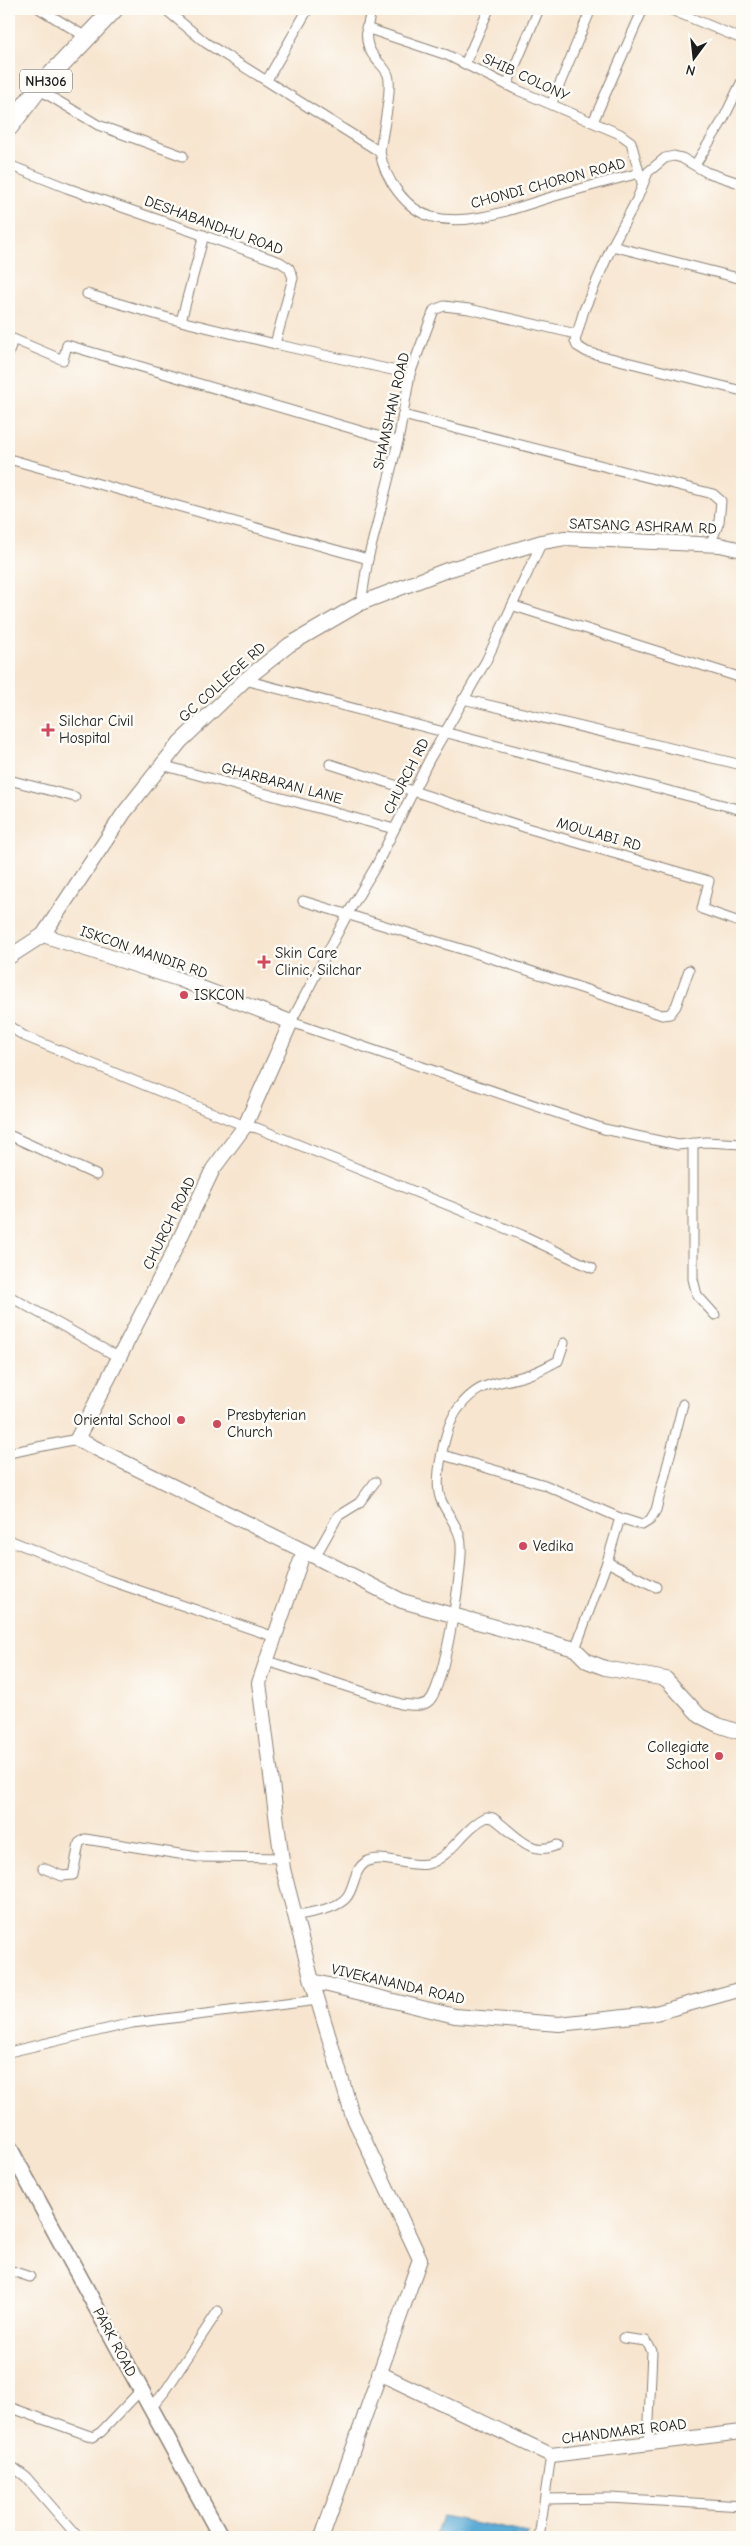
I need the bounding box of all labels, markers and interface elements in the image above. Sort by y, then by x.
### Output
north arrow [668,32,718,82]
street label: SHIB COLONY [480,49,572,105]
text: N [684,61,697,79]
road number: NH306 [20,70,72,92]
street label: CHONDI CHORON ROAD [469,154,627,212]
street label: DESHABANDHU ROAD [142,191,286,259]
street label: SHAMSHAN ROAD [369,351,413,471]
street label: SATSANG ASHRAM RD [569,514,717,538]
street label: GC COLLEGE RD [175,638,269,726]
place label: Silchar Civil Hospital [59,712,134,747]
marker: Silchar Civil Hospital [41,723,55,737]
street label: CHURCH RD [379,735,433,817]
street label: GHARBARAN LANE [219,758,345,808]
street label: MOULABI RD [555,813,643,855]
street label: ISKCON MANDIR RD [78,922,210,982]
place label: Skin Care Clinic, Silchar [275,944,361,979]
marker: Skin Care Clinic, Silchar [257,955,271,969]
place label: ISKCON [194,986,245,1004]
marker: ISKCON [178,989,190,1001]
street label: CHURCH ROAD [139,1174,199,1272]
place label: Presbyterian Church [227,1406,306,1441]
place label: Oriental School [74,1411,171,1429]
marker: Oriental School [175,1414,187,1426]
marker: Presbyterian Church [211,1418,223,1430]
place label: Vedika [533,1537,574,1555]
marker: Vedika [517,1540,529,1552]
place label: Collegiate School [647,1738,709,1773]
marker: Collegiate School [713,1750,725,1762]
street label: VIVEKANANDA ROAD [329,1960,467,2008]
street label: PARK ROAD [89,2304,141,2380]
street label: CHANDMARI ROAD [560,2414,688,2448]

